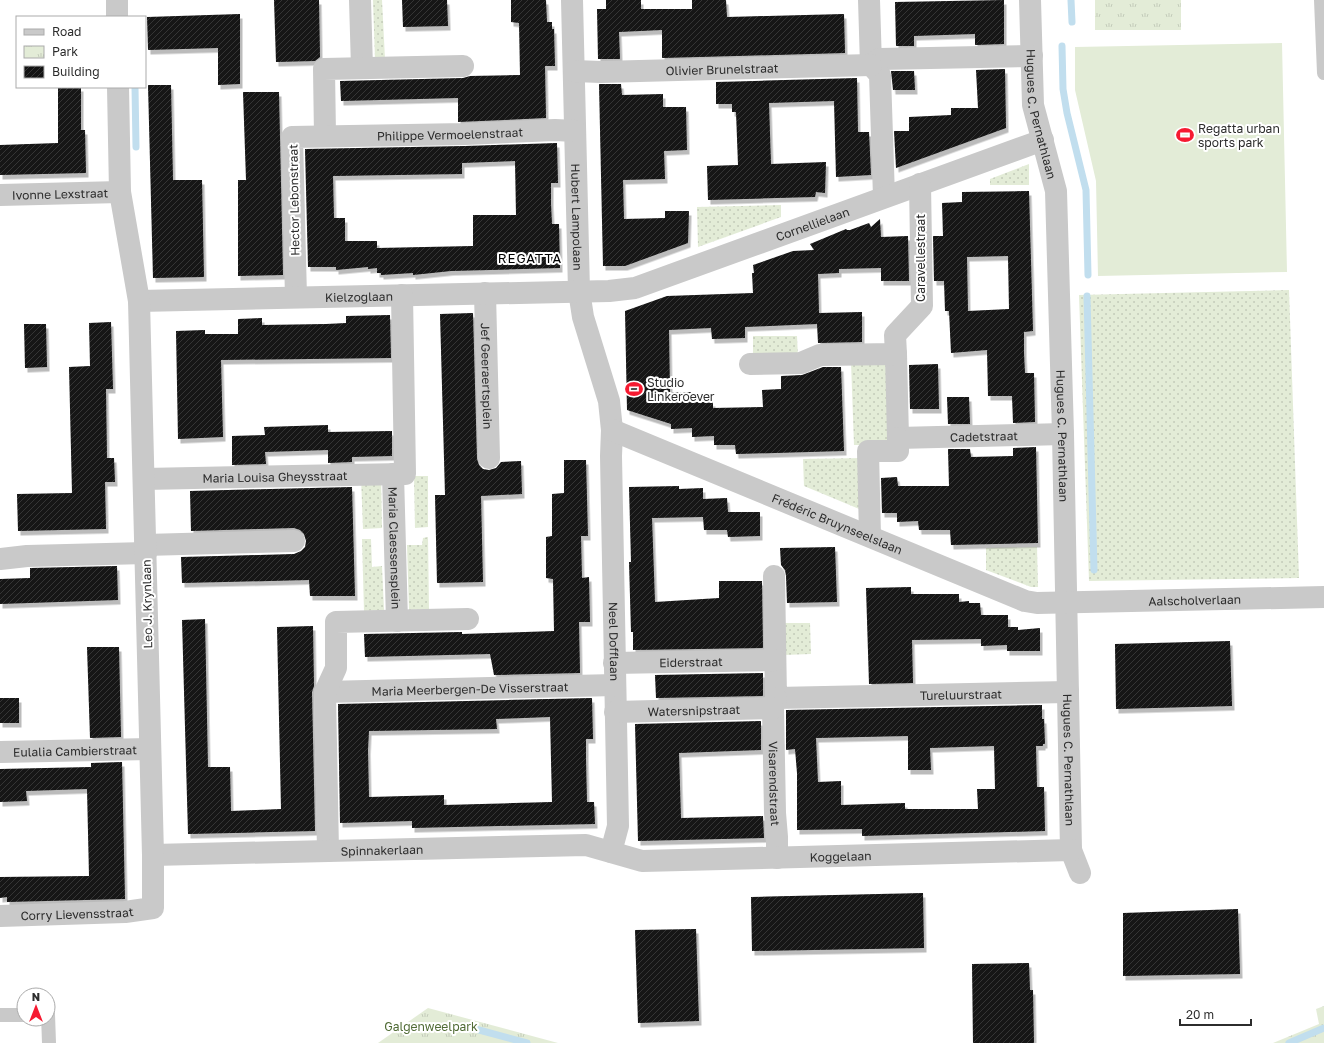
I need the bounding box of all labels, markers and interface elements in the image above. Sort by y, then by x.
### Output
legend [16,16,146,88]
text: Road [52,24,81,39]
text: Park [52,44,78,59]
street label: Hugues C. Pernathlaan [1024,49,1060,181]
street label: Olivier Brunelstraat [665,60,779,78]
text: Building [52,64,100,79]
place label: Regatta urban sports park [1198,121,1280,150]
street label: Philippe Vermoelenstraat [377,124,523,143]
sports icon: Regatta urban sports park [1175,125,1195,145]
street label: Hector Lebonstraat [286,144,302,256]
street label: Hubert Lampolaan [568,163,586,271]
street label: Ivonne Lexstraat [12,185,109,202]
street label: Cornellielaan [774,203,851,244]
street label: Caravellestraat [913,214,928,302]
district label: REGATTA [498,250,562,266]
street label: Kielzoglaan [325,288,393,305]
street label: Jef Geeraertsplein [478,323,496,429]
street label: Hugues C. Pernathlaan [1054,369,1072,502]
place label: Studio Linkeroever [647,375,715,404]
sports icon: Studio Linkeroever [624,379,644,399]
street label: Cadetstraat [950,428,1018,444]
street label: Maria Louisa Gheysstraat [202,468,348,485]
street label: Maria Claessensplein [386,486,404,610]
street label: Frédéric Bruynseelslaan [770,490,905,557]
street label: Leo J. Krynlaan [139,559,155,649]
street label: Aalscholverlaan [1148,591,1241,608]
street label: Neel Dofflaan [606,602,623,681]
street label: Eiderstraat [659,653,723,670]
street label: Maria Meerbergen-De Visserstraat [371,679,569,698]
street label: Tureluurstraat [920,686,1002,703]
street label: Hugues C. Pernathlaan [1060,693,1078,826]
street label: Watersnipstraat [648,701,741,719]
street label: Visarendstraat [766,741,784,827]
street label: Eulalia Cambierstraat [13,742,137,759]
street label: Spinnakerlaan [340,841,424,858]
street label: Koggelaan [809,848,872,864]
street label: Corry Lievensstraat [20,903,135,923]
north arrow [16,987,56,1027]
text: N [32,990,40,1003]
scale bar [1180,1001,1251,1027]
text: 20 m [1186,1007,1214,1022]
park label: Galgenweelpark [384,1019,478,1034]

